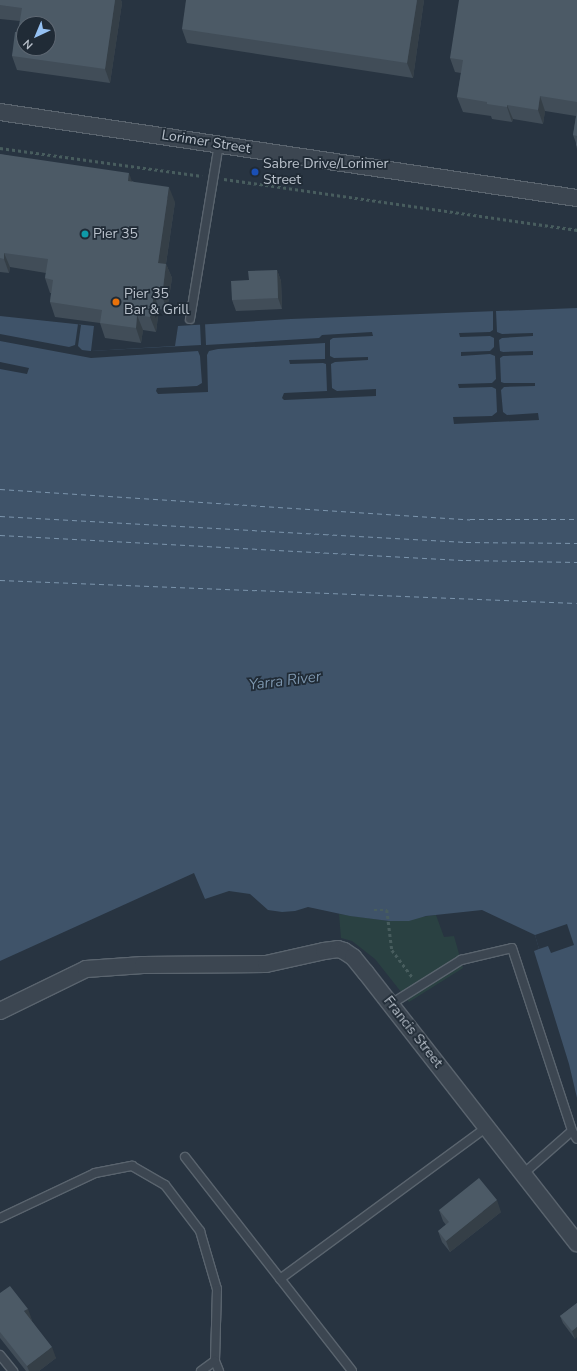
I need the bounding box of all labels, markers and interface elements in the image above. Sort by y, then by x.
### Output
north arrow [16,16,56,56]
text: N [20,36,36,53]
street label: Lorimer Street [160,127,252,157]
place label: Sabre Drive/Lorimer Street [263,156,388,188]
marker: Sabre Drive/Lorimer Street [250,167,260,177]
place label: Pier 35 [93,226,138,242]
marker: Pier 35 [80,229,90,239]
place label: Pier 35 Bar & Grill [124,286,190,318]
marker: Pier 35 Bar & Grill [111,297,121,307]
water label: Yarra River [248,668,322,694]
street label: Francis Street [380,993,446,1071]

